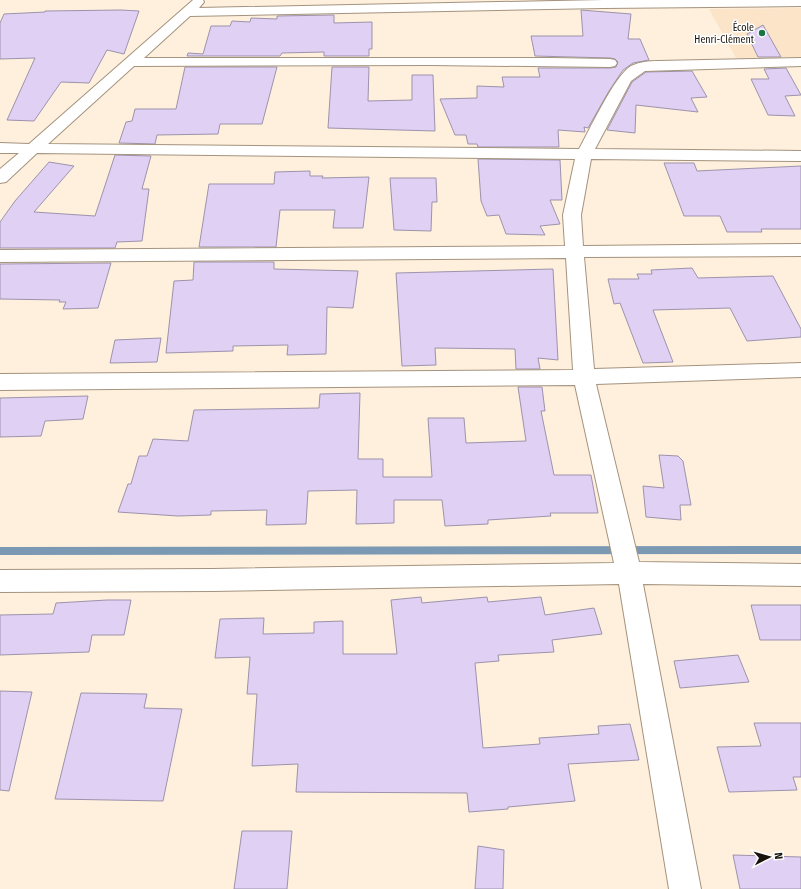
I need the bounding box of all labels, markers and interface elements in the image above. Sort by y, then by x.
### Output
place label: École Henri-Clément [694,20,755,46]
marker: École Henri-Clément [757,28,767,38]
north arrow [749,837,789,877]
text: N [772,852,785,860]

